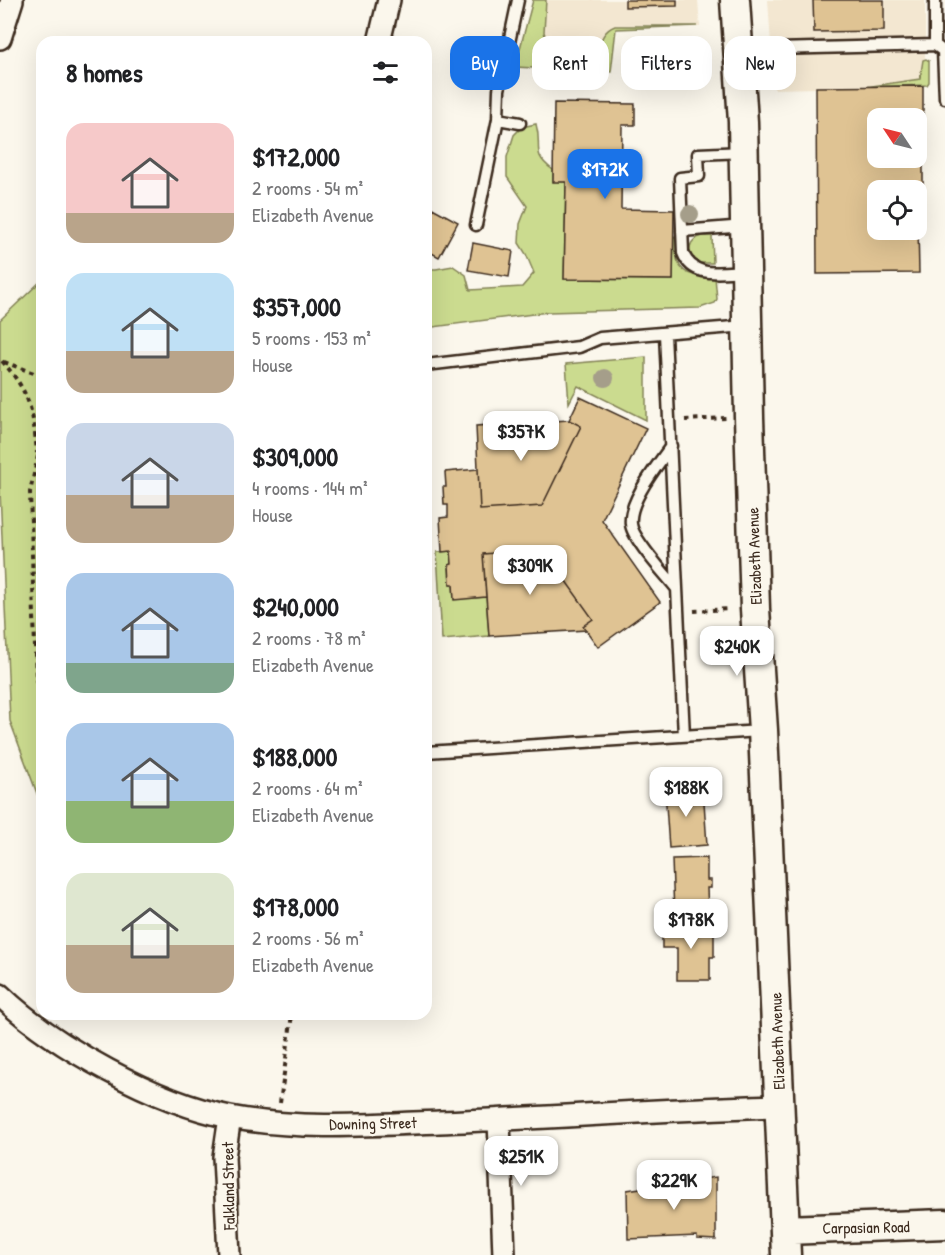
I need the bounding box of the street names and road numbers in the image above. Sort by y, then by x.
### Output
street label: Elizabeth Avenue [741,506,767,605]
street label: Elizabeth Avenue [764,991,790,1090]
street label: Downing Street [329,1111,417,1135]
street label: Falkland Street [216,1141,240,1231]
street label: Carpasian Road [822,1215,910,1239]

